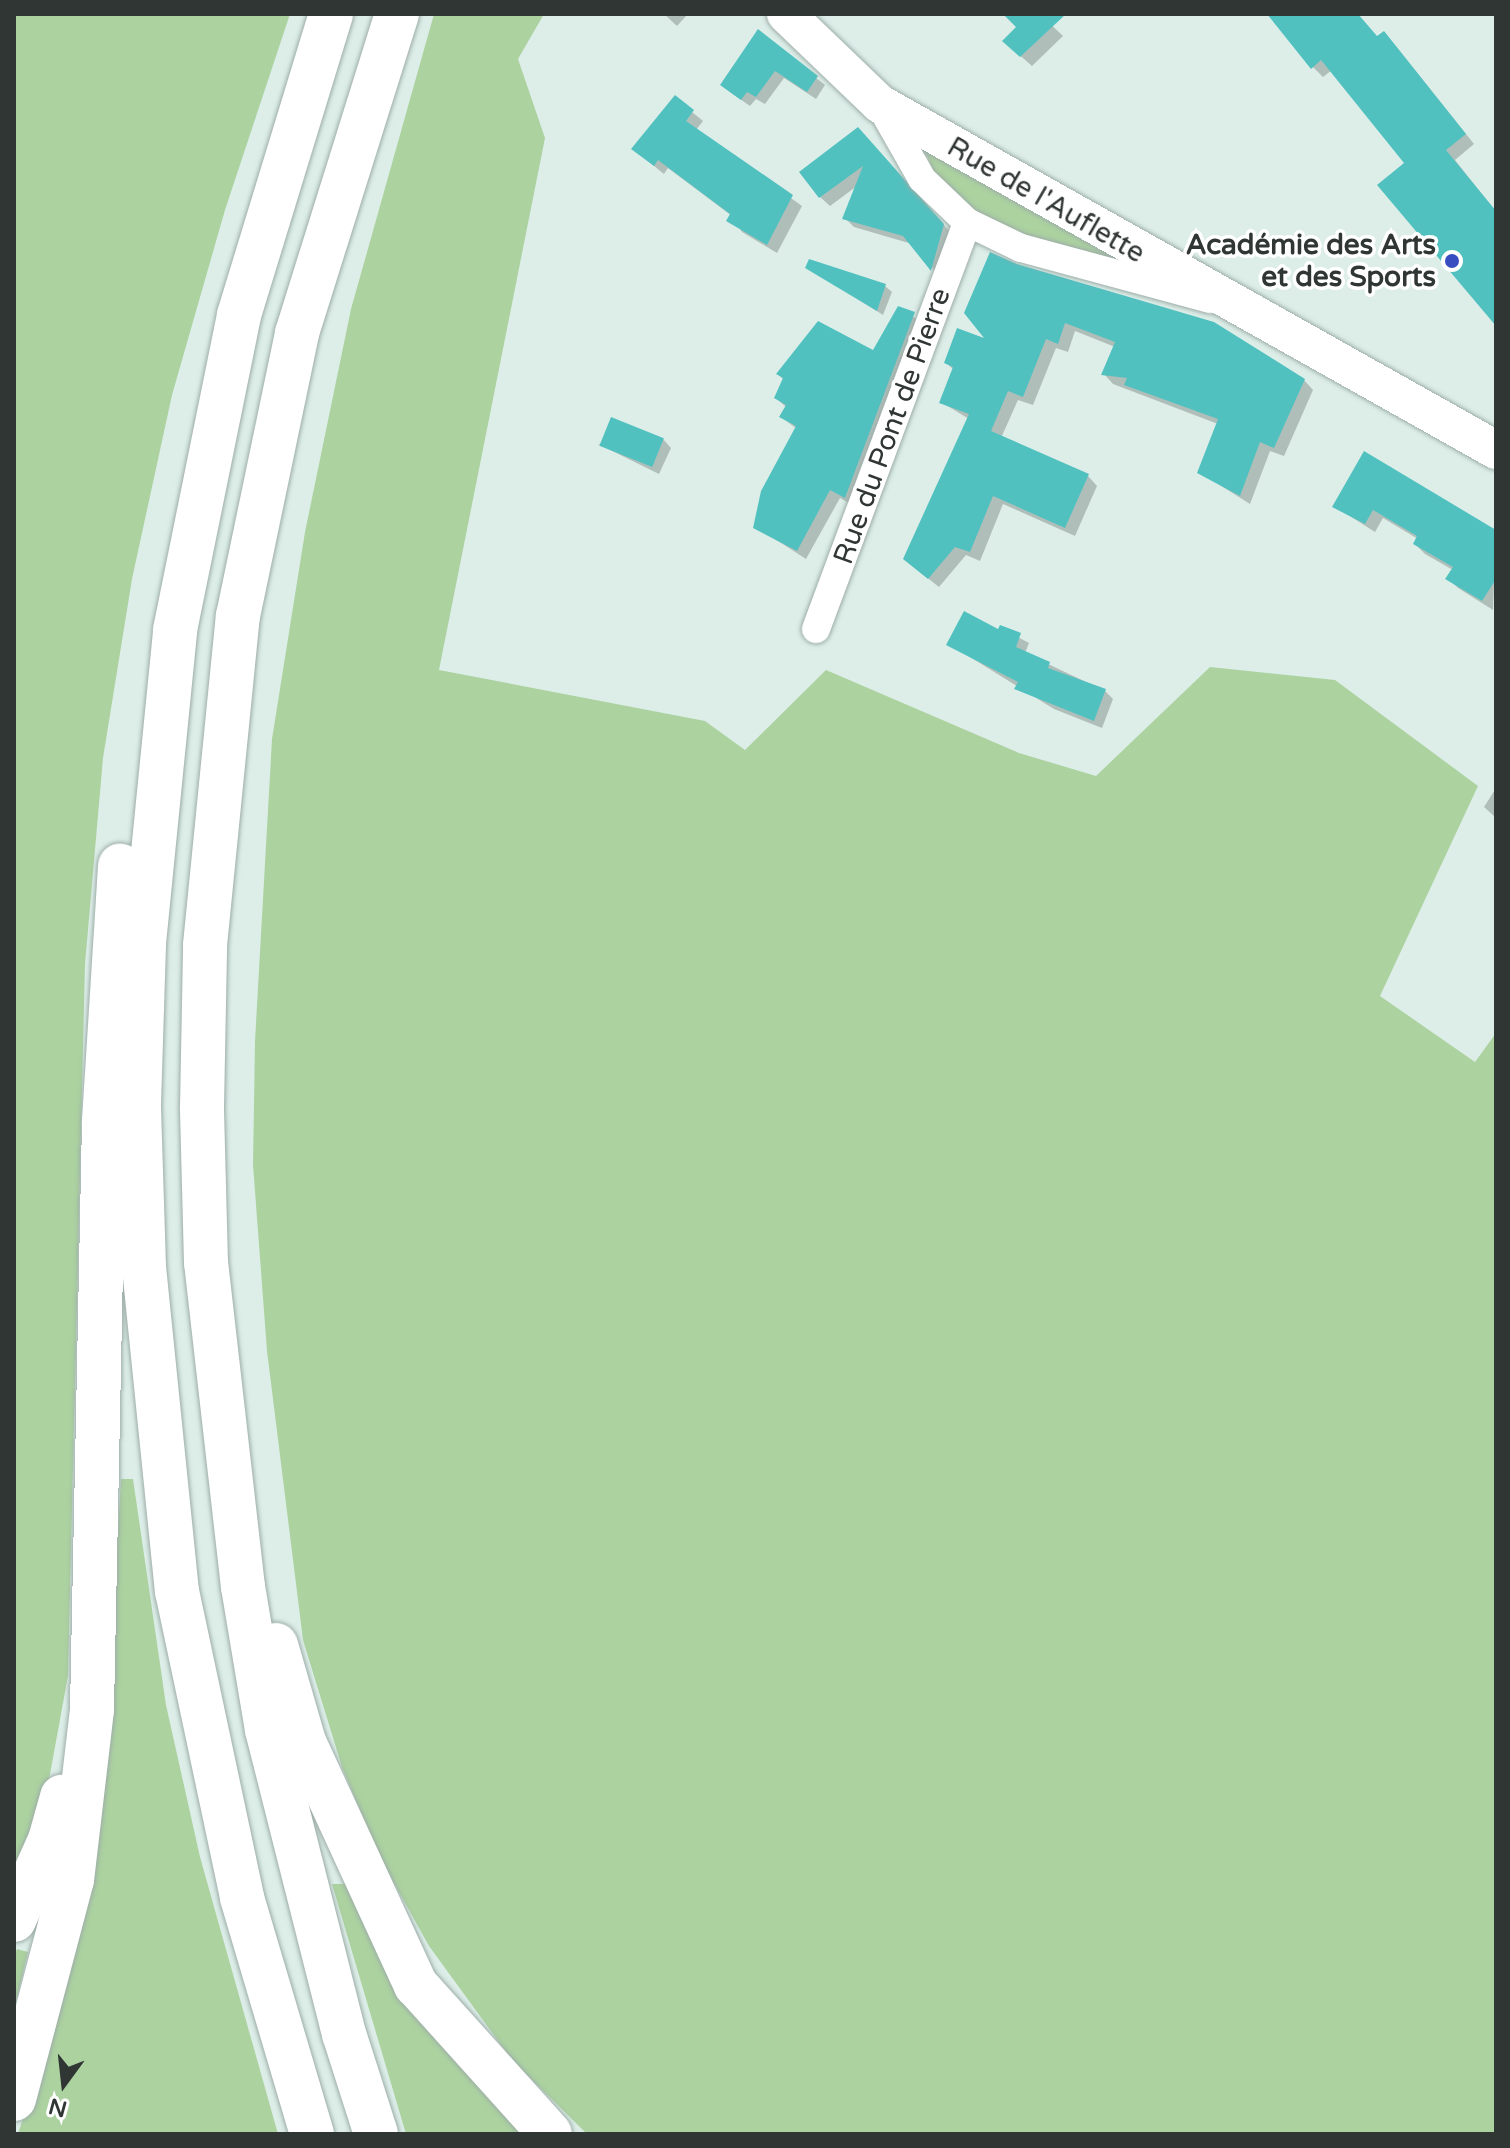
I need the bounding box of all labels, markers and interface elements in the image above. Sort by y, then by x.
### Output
street label: Rue de l'Auflette [941,130,1151,270]
place label: Académie des Arts et des Sports [1186,228,1436,294]
marker: Académie des Arts et des Sports [1443,252,1461,270]
street label: Rue du Pont de Pierre [826,283,958,569]
north arrow [24,2044,104,2124]
text: N [46,2092,70,2122]

